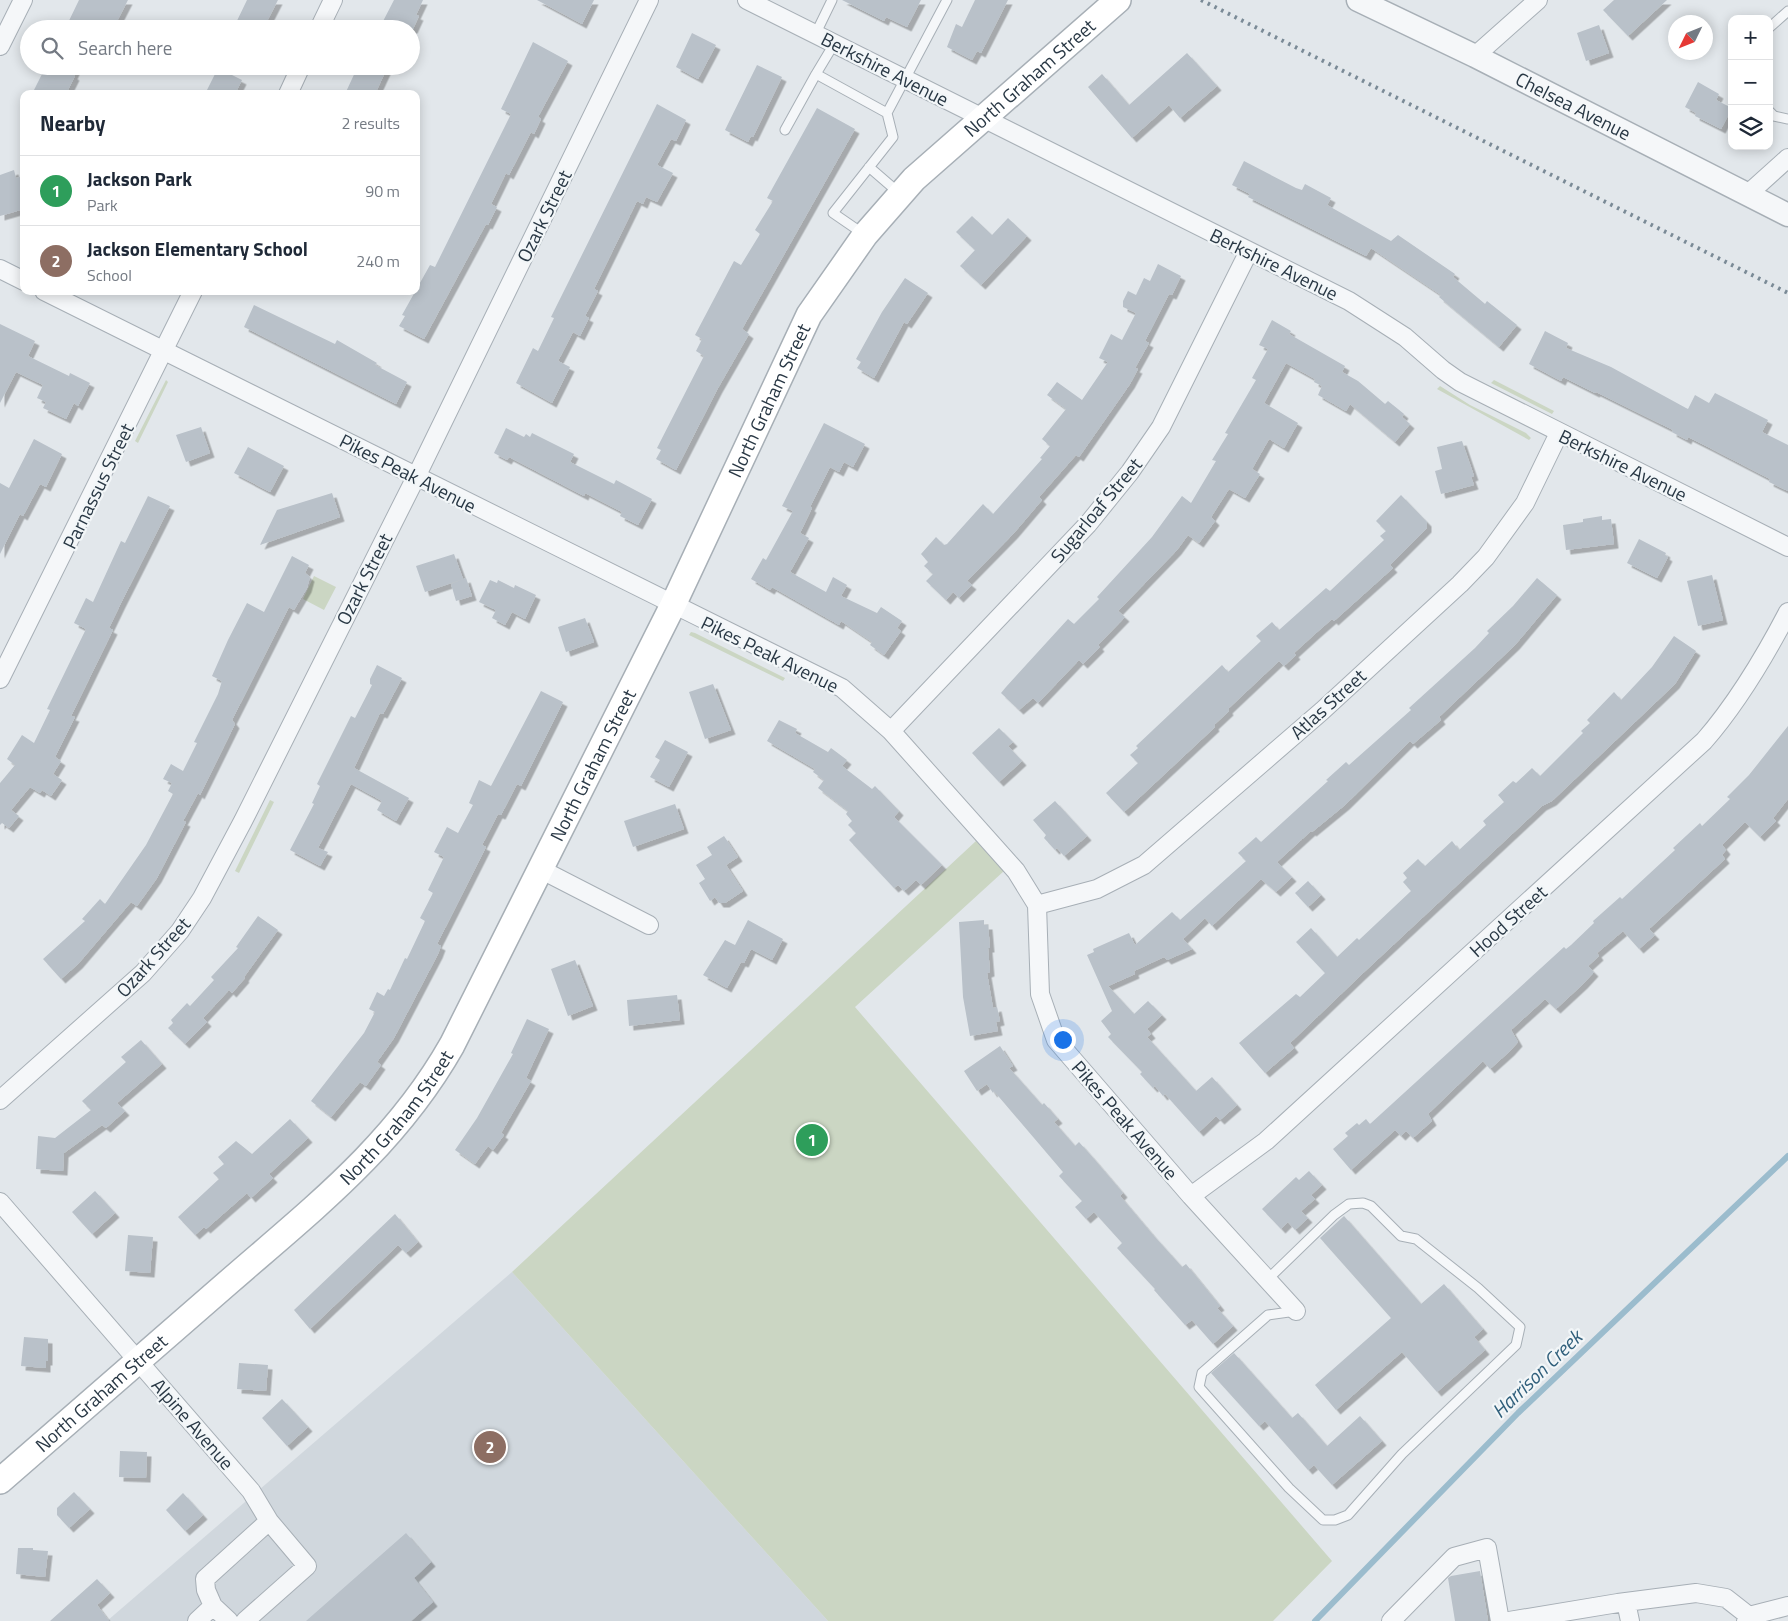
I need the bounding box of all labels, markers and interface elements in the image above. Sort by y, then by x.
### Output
street label: North Graham Street [957,11,1102,143]
north arrow [1668,15,1713,60]
map controls [1728,15,1773,150]
button: + [1728,15,1773,60]
search box [20,20,420,75]
street label: Berkshire Avenue [816,24,954,113]
text: Search here [78,33,172,62]
icon: search [38,34,66,62]
button: − [1728,60,1773,105]
street label: Chelsea Avenue [1511,64,1636,147]
button: layers [1728,105,1773,150]
text: Nearby [40,107,105,139]
text: 2 results [341,111,400,135]
text: Jackson Park [87,164,192,193]
street label: Ozark Street [509,164,579,267]
text: 1 [52,179,60,203]
text: 90 m [365,179,400,203]
text: Park [87,193,118,217]
street label: Berkshire Avenue [1205,220,1343,307]
text: Jackson Elementary School [87,234,308,263]
text: 2 [52,249,60,273]
text: 240 m [356,249,400,273]
text: School [87,263,132,287]
street label: North Graham Street [720,318,817,482]
street label: Parnassus Street [55,418,141,554]
street label: Berkshire Avenue [1554,421,1692,508]
street label: Pikes Peak Avenue [335,426,482,520]
street label: Sugarloaf Street [1043,450,1149,569]
street label: Ozark Street [328,528,399,630]
street label: Pikes Peak Avenue [696,608,844,699]
street label: Atlas Street [1283,661,1372,746]
street label: North Graham Street [542,683,643,846]
street label: Hood Street [1462,878,1553,964]
street label: Ozark Street [109,910,197,1003]
your location [1050,1027,1076,1053]
street label: North Graham Street [332,1044,460,1191]
street label: Pikes Peak Avenue [1065,1054,1185,1186]
pin: 1 [796,1121,828,1159]
water label: Harrison Creek [1484,1321,1590,1425]
street label: North Graham Street [28,1327,174,1458]
street label: Alpine Avenue [145,1371,241,1476]
pin: 2 [474,1428,506,1466]

